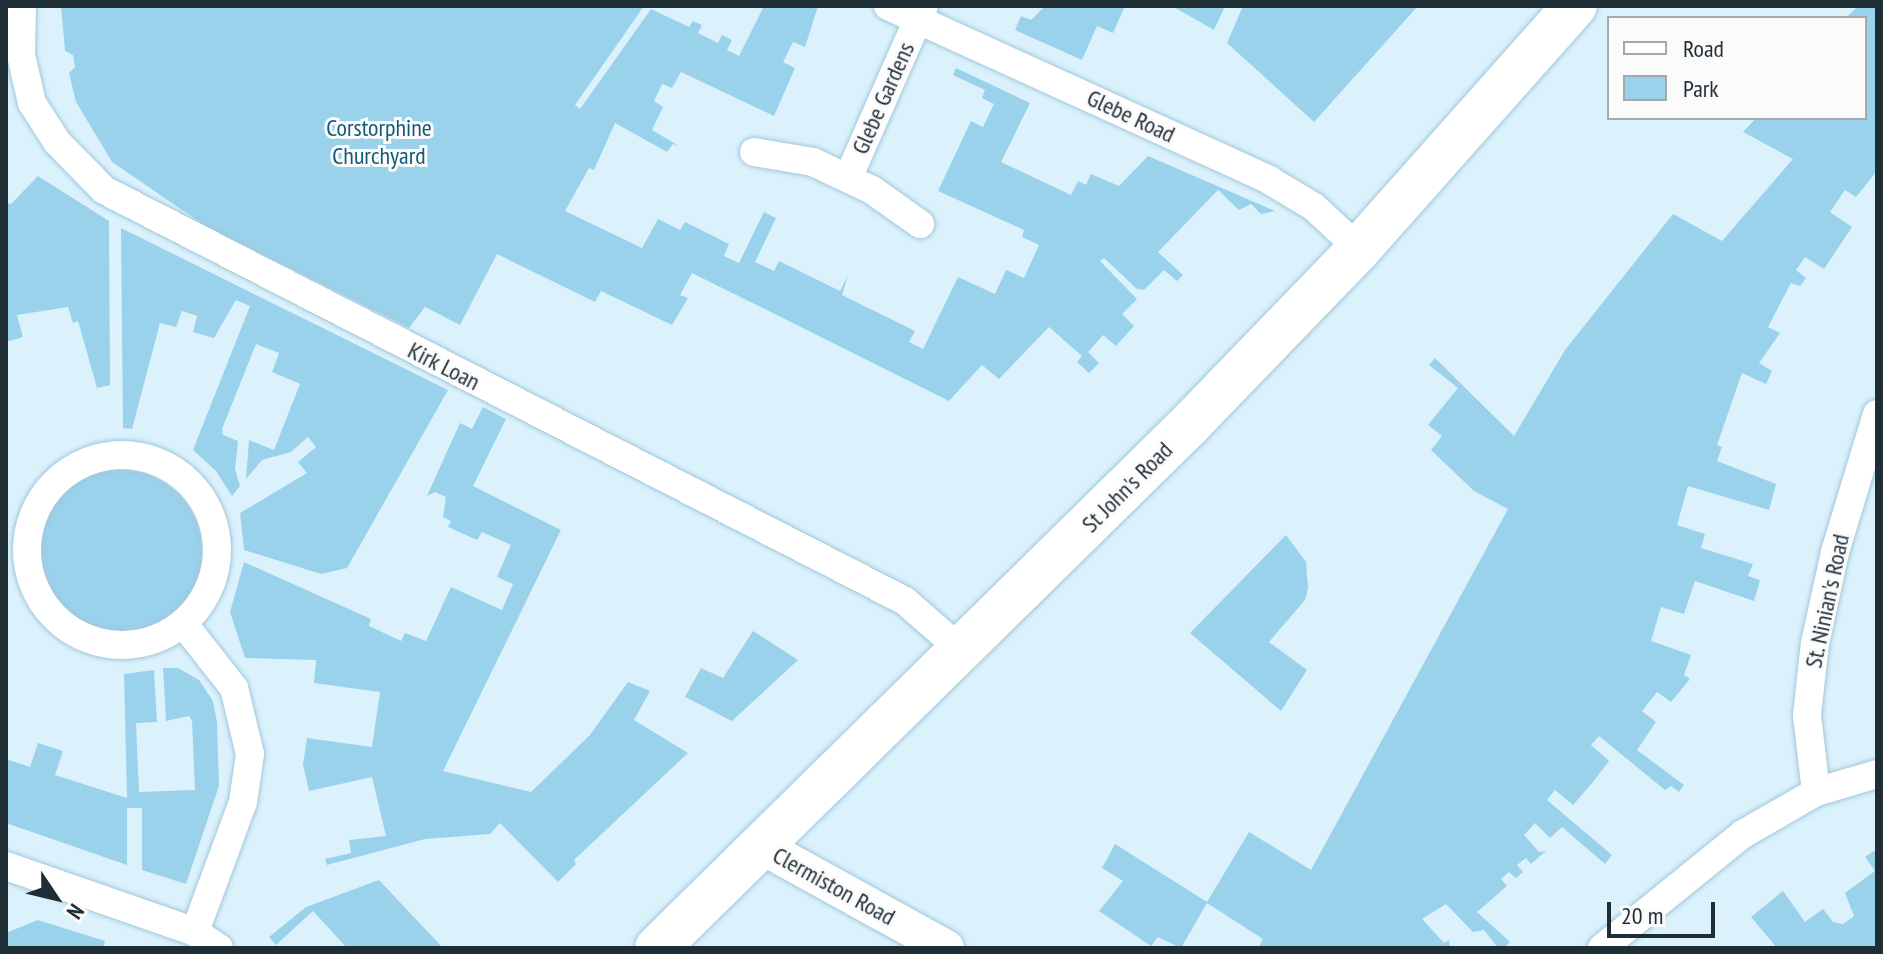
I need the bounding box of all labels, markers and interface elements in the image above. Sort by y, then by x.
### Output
legend [1607,16,1867,120]
text: Road [1683,33,1724,64]
street label: Glebe Gardens [846,37,920,159]
text: Park [1683,73,1719,104]
street label: Glebe Road [1082,83,1180,149]
park label: Corstorphine Churchyard [326,114,432,170]
street label: Kirk Loan [403,336,485,396]
street label: St John's Road [1076,436,1178,538]
street label: St. Ninian's Road [1799,531,1855,671]
street label: Clermiston Road [768,841,900,931]
north arrow [16,858,96,938]
scale bar [1611,886,1719,936]
text: N [61,899,91,925]
text: 20 m [1621,900,1663,931]

